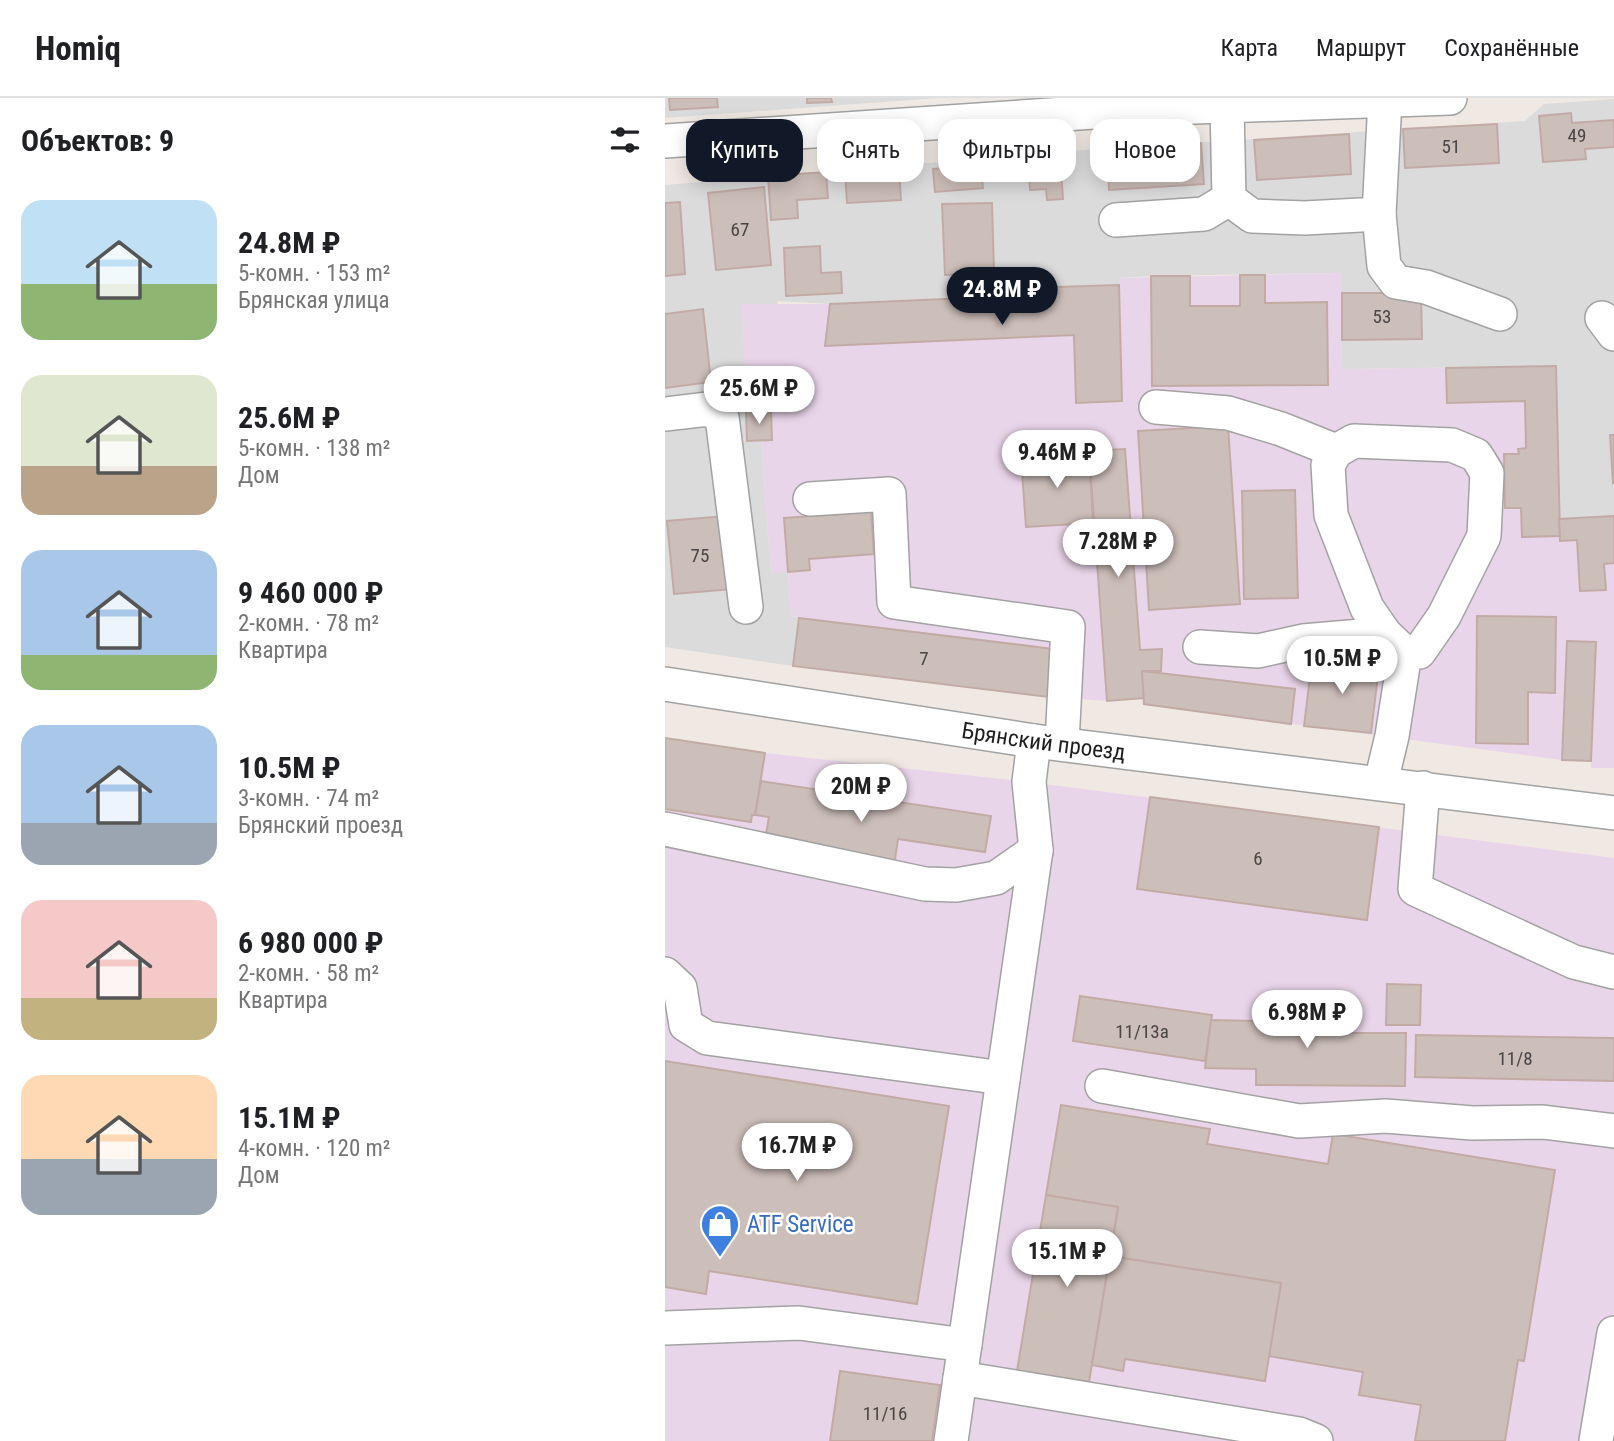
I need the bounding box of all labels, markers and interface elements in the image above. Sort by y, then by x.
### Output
text: Homiq [35,29,121,68]
text: Карта [1221,34,1278,62]
text: Маршрут [1316,34,1406,62]
text: Сохранённые [1444,34,1579,62]
chip: Купить [686,119,803,182]
chip: Снять [817,119,924,182]
chip: Фильтры [938,119,1076,182]
chip: Новое [1090,119,1200,182]
icon: filters [606,121,644,159]
text: Объектов: 9 [21,123,174,158]
house number: 49 [1568,124,1586,147]
house number: 51 [1442,135,1460,158]
house number: 67 [731,218,749,241]
text: 24.8M ₽ [238,225,341,260]
icon: home [77,228,161,312]
text: 5-комн. · 153 m² [238,260,390,287]
pin: 24.8M ₽ [937,268,1067,327]
text: 24.8M ₽ [963,276,1041,303]
text: Брянская улица [238,287,390,314]
house number: 53 [1373,305,1391,328]
pin: 25.6M ₽ [694,366,824,426]
text: 25.6M ₽ [720,375,798,402]
text: 25.6M ₽ [238,400,341,435]
icon: home [77,403,161,487]
pin: 9.46M ₽ [992,430,1122,490]
text: 5-комн. · 138 m² [238,435,390,462]
text: 9.46M ₽ [1018,439,1096,466]
text: Дом [238,462,280,489]
pin: 7.28M ₽ [1053,519,1183,579]
text: 7.28M ₽ [1079,528,1157,555]
house number: 75 [691,544,709,567]
text: 9 460 000 ₽ [238,575,384,610]
icon: home [77,578,161,662]
text: 2-комн. · 78 m² [238,610,379,637]
pin: 10.5M ₽ [1277,636,1407,696]
text: Квартира [238,637,328,664]
text: 10.5M ₽ [1303,645,1381,672]
house number: 7 [919,647,929,670]
street label: Брянский проезд [960,717,1127,766]
text: 10.5M ₽ [238,750,341,785]
icon: home [77,753,161,837]
pin: 20M ₽ [812,764,910,824]
text: 20M ₽ [831,773,891,800]
text: 3-комн. · 74 m² [238,785,379,812]
text: Брянский проезд [238,812,403,839]
house number: 6 [1253,847,1263,870]
text: 6 980 000 ₽ [238,925,384,960]
icon: home [77,928,161,1012]
text: 2-комн. · 58 m² [238,960,379,987]
text: Квартира [238,987,328,1014]
pin: 6.98M ₽ [1242,990,1372,1050]
text: 6.98M ₽ [1268,999,1346,1026]
house number: 11/13а [1115,1020,1169,1043]
house number: 11/8 [1497,1047,1533,1070]
text: 15.1M ₽ [238,1100,341,1135]
icon: home [77,1103,161,1187]
pin: 16.7M ₽ [732,1124,862,1183]
text: 16.7M ₽ [758,1132,836,1159]
text: 4-комн. · 120 m² [238,1135,390,1162]
text: Дом [238,1162,280,1189]
shop icon: ATF Service [699,1203,741,1258]
place label: ATF Service [747,1211,854,1238]
pin: 15.1M ₽ [1002,1230,1132,1289]
text: 15.1M ₽ [1028,1238,1106,1265]
house number: 11/16 [863,1402,907,1425]

